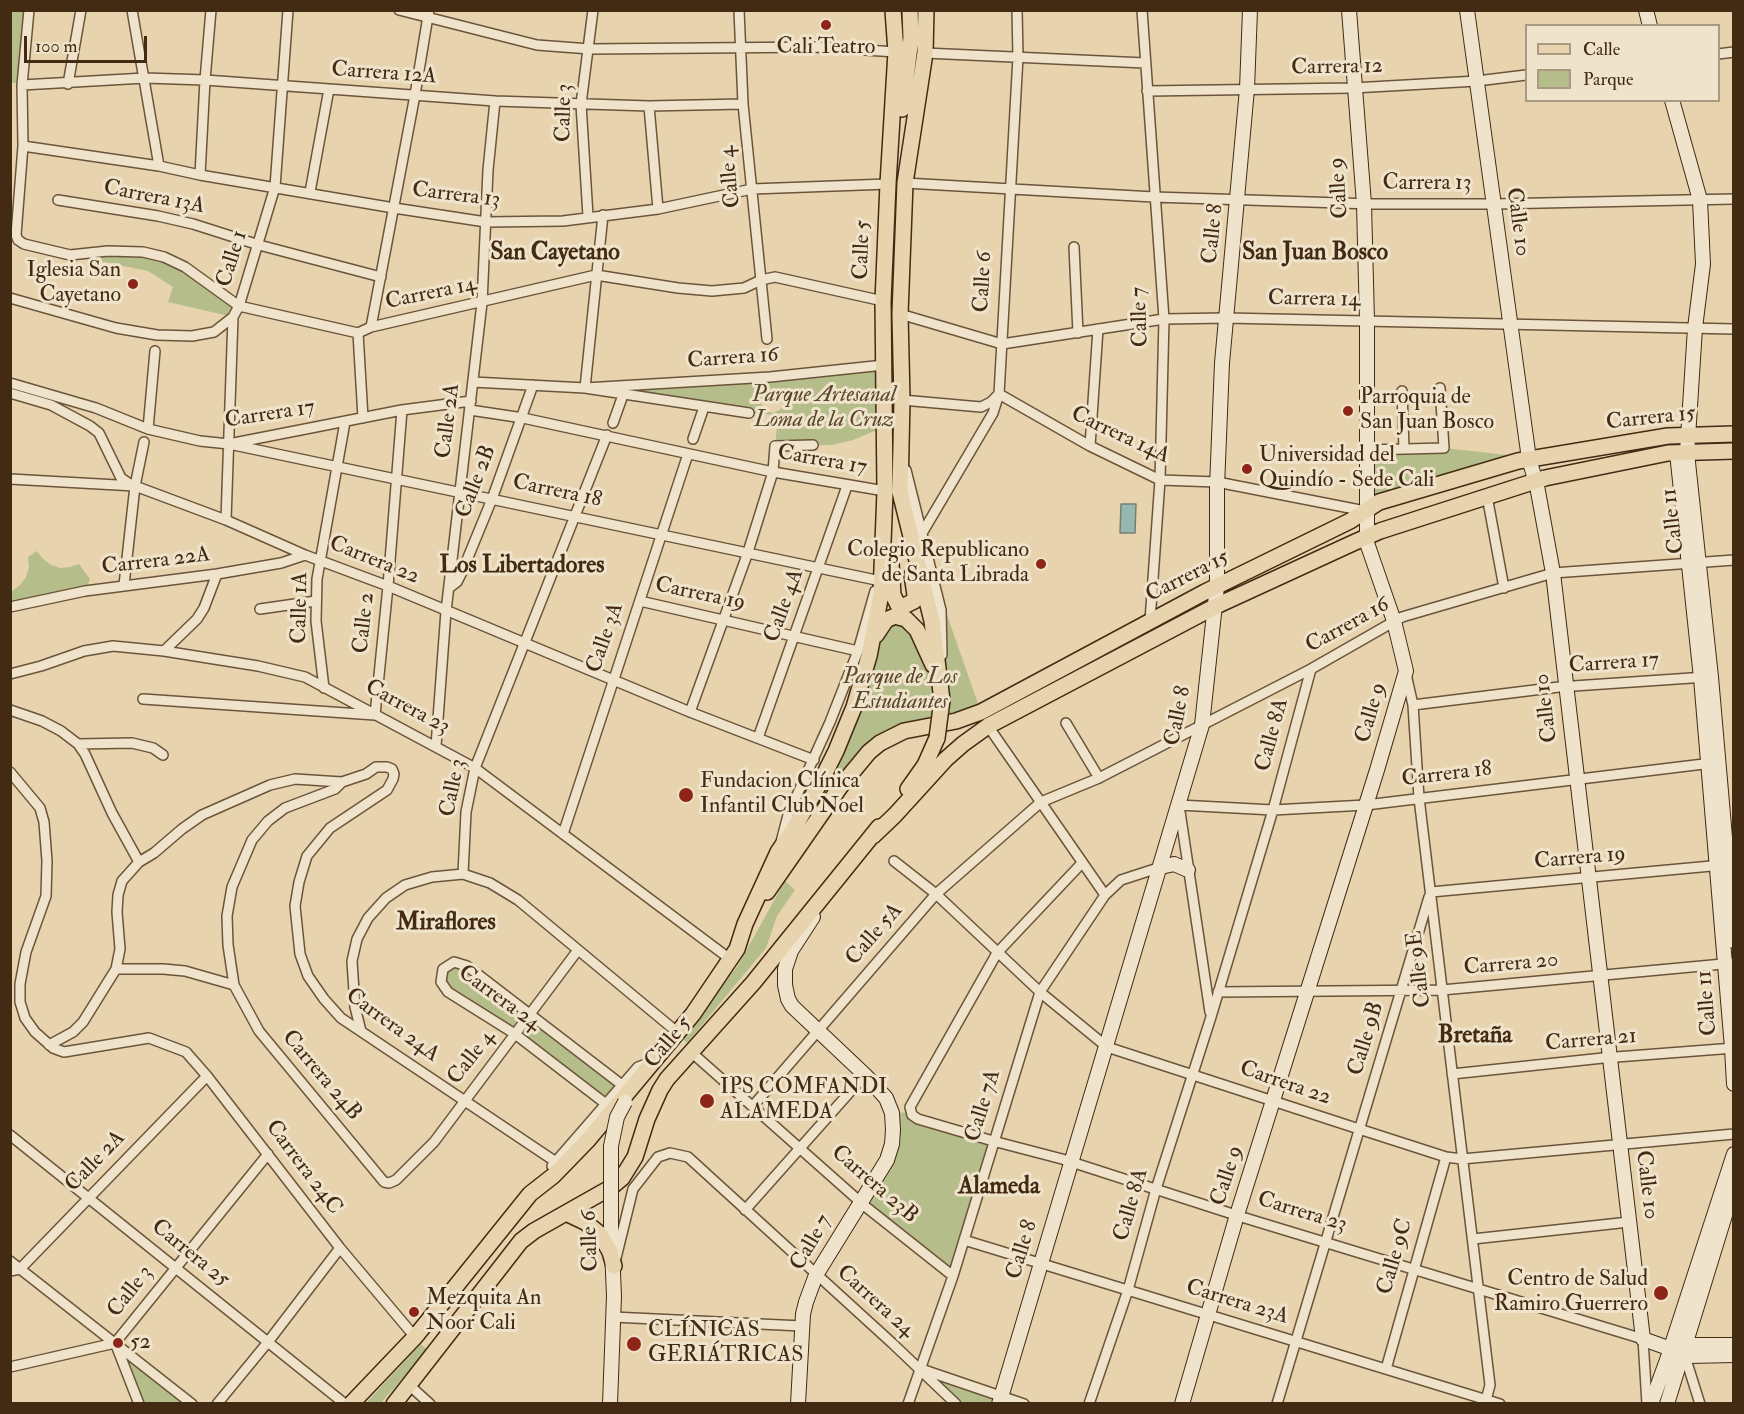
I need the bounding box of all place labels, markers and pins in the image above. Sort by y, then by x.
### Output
marker: Cali Teatro [819,18,833,32]
place label: Cali Teatro [777,35,875,61]
place label: Iglesia San Cayetano [27,258,121,310]
marker: Iglesia San Cayetano [126,277,140,291]
place label: Parroquia de San Juan Bosco [1360,385,1494,436]
marker: Parroquia de San Juan Bosco [1341,404,1355,418]
place label: Universidad del Quindío - Sede Cali [1259,443,1434,494]
marker: Universidad del Quindío - Sede Cali [1240,462,1254,476]
place label: Colegio Republicano de Santa Librada [847,538,1029,590]
marker: Colegio Republicano de Santa Librada [1034,557,1048,571]
place label: Fundacion Clínica Infantil Club Noel [700,769,864,820]
marker: Fundacion Clínica Infantil Club Noel [677,786,695,804]
place label: IPS COMFANDI ALAMEDA [720,1075,887,1126]
marker: IPS COMFANDI ALAMEDA [698,1092,716,1110]
place label: Centro de Salud Ramiro Guerrero [1494,1267,1648,1318]
marker: Centro de Salud Ramiro Guerrero [1652,1284,1670,1302]
place label: Mezquita An Noor Cali [426,1286,541,1338]
marker: Mezquita An Noor Cali [407,1305,421,1319]
place label: CLÍNICAS GERIÁTRICAS [648,1318,803,1370]
place label: 52 [130,1330,151,1356]
marker: CLÍNICAS GERIÁTRICAS [625,1335,643,1353]
marker: 52 [111,1336,125,1350]

